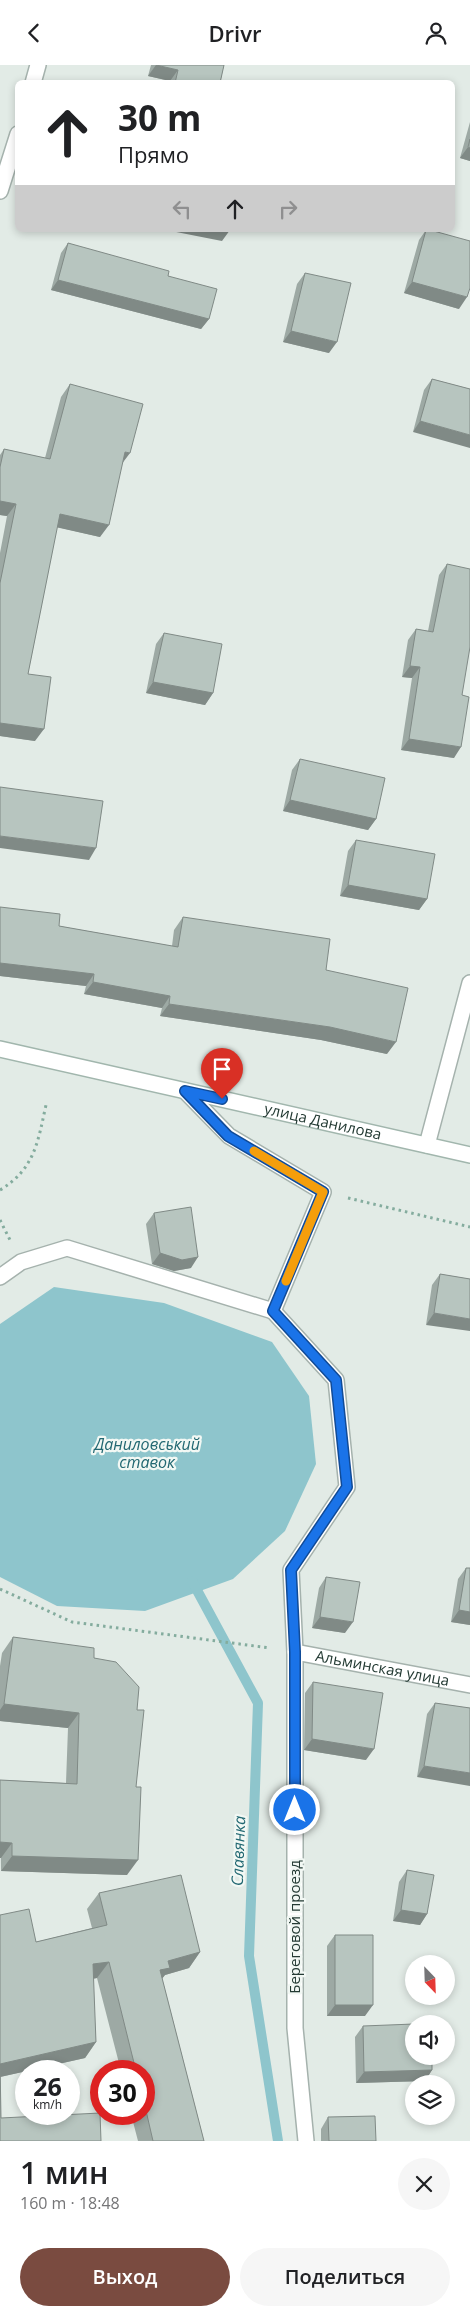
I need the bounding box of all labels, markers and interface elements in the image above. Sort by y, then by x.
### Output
text: Drivr [208,18,262,48]
icon: back [20,19,48,47]
icon: person [422,19,450,47]
text: 30 m [118,94,201,141]
icon: ahead [35,100,100,165]
text: Прямо [118,139,189,169]
icon: left [168,195,196,223]
icon: ahead [221,195,249,223]
icon: right [274,195,302,223]
pin [201,1048,243,1099]
icon: arrive [208,1055,236,1083]
street label: улица Данилова [263,1098,384,1144]
water label: Даниловський ставок [92,1433,200,1473]
street label: Альминская улица [314,1645,451,1690]
position arrow [268,1783,320,1835]
water label: Славянка [226,1815,250,1887]
street label: Береговой проезд [284,1860,304,1994]
north arrow [405,1955,455,2005]
map controls [405,1955,455,2125]
button: sound [405,2015,455,2065]
speed limit sign: 30 [90,2060,155,2125]
text: 26 [33,2069,62,2103]
button: layers [405,2075,455,2125]
text: km/h [33,2096,62,2113]
text: 1 мин [20,2152,108,2193]
button: close [398,2158,450,2210]
text: 160 m · 18:48 [20,2192,120,2214]
button: Выход [20,2248,230,2306]
button: Поделиться [240,2248,450,2306]

